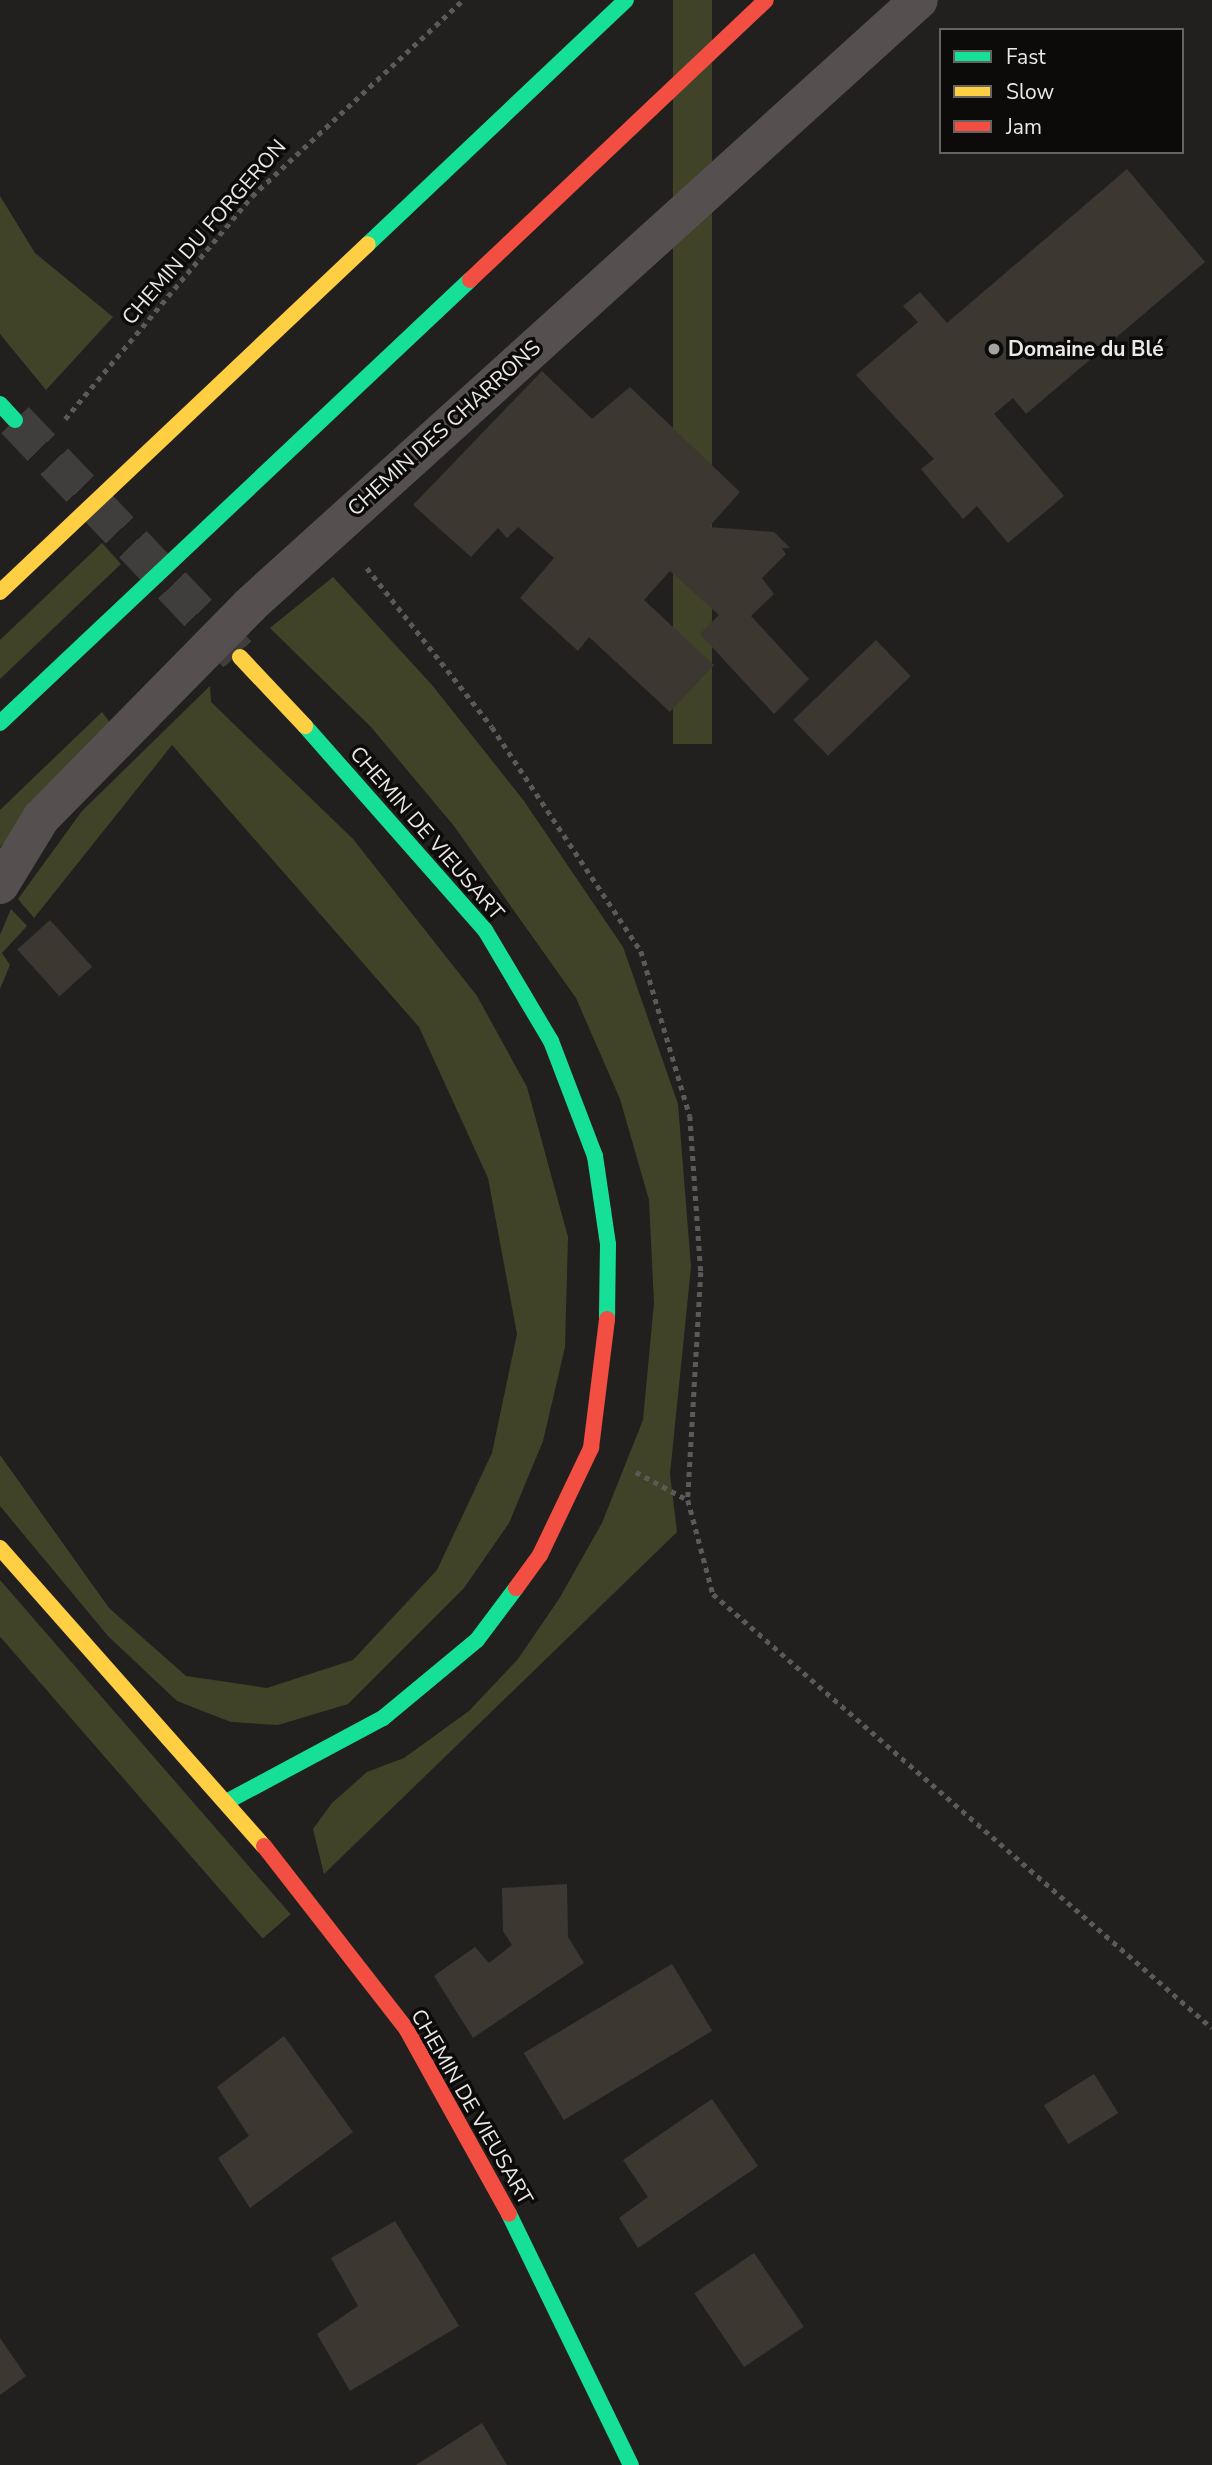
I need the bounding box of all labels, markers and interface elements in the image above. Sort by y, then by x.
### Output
legend [939,28,1184,154]
text: Fast [1006,43,1046,71]
text: Slow [1006,78,1054,106]
text: Jam [1006,113,1042,141]
street label: CHEMIN DU FORGERON [117,134,291,330]
street label: CHEMIN DES CHARRONS [342,335,546,521]
place label: Domaine du Blé [1008,336,1164,362]
marker: Domaine du Blé [986,341,1002,357]
street label: CHEMIN DE VIEUSART [345,741,509,925]
street label: CHEMIN DE VIEUSART [406,2005,538,2209]

